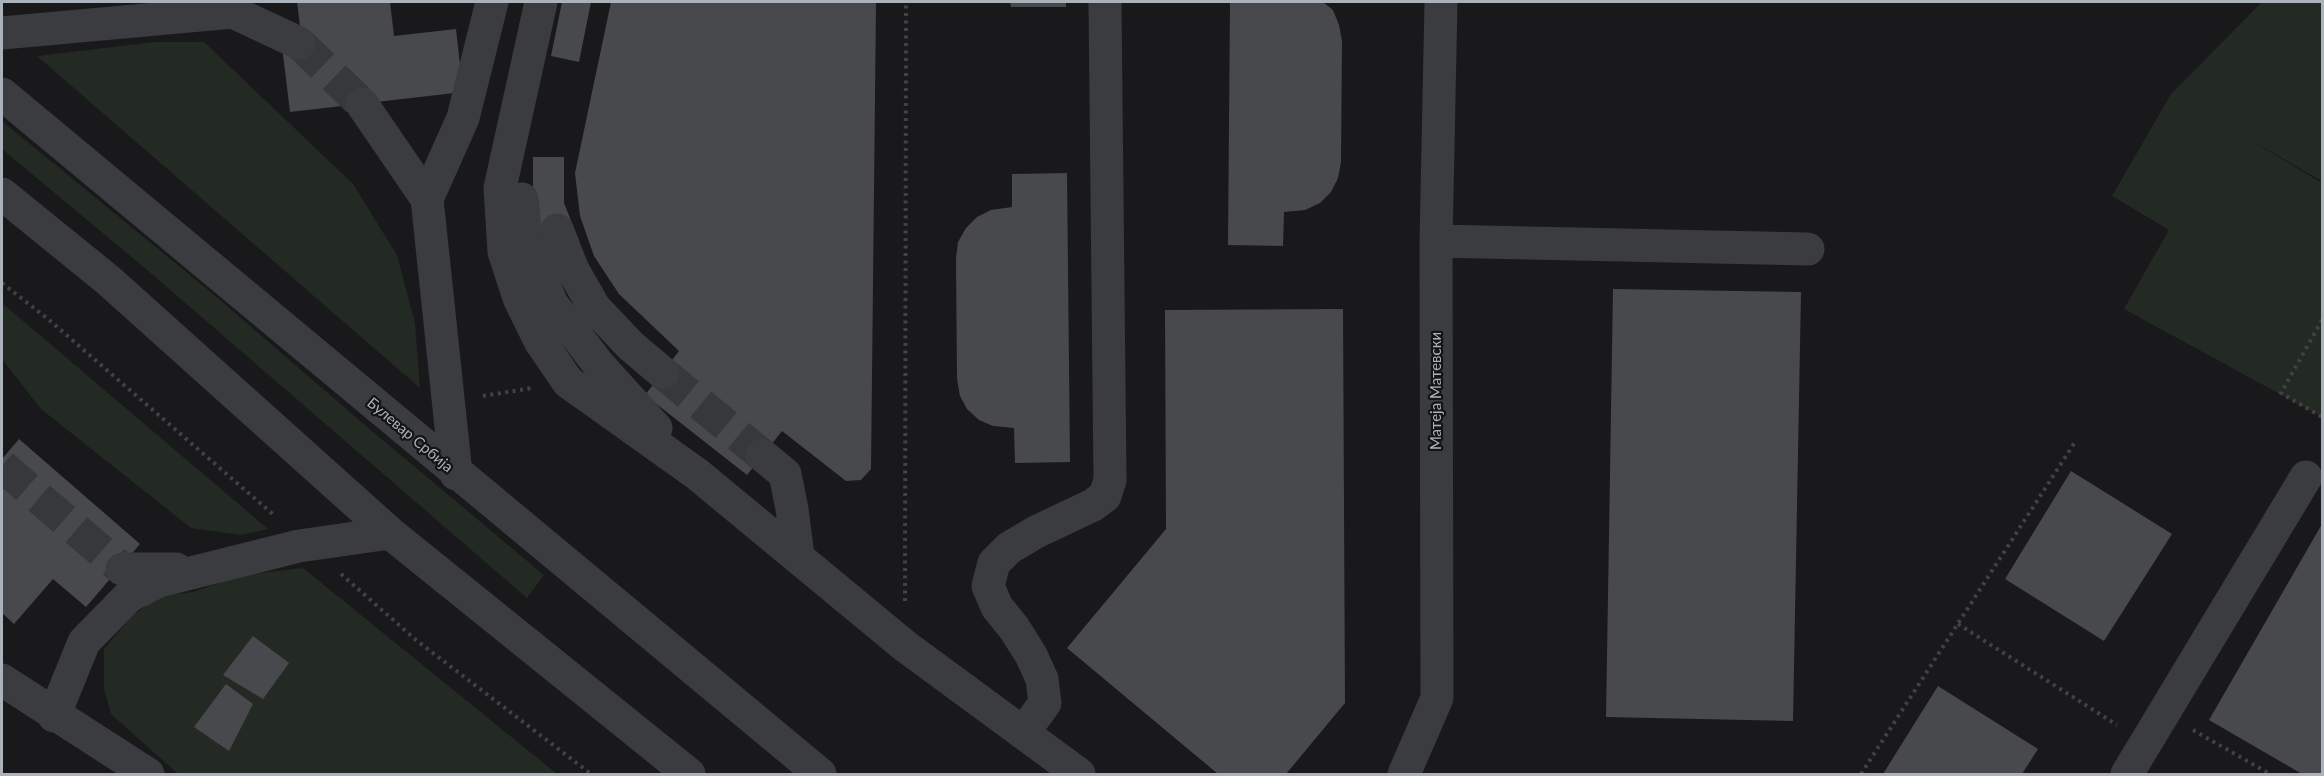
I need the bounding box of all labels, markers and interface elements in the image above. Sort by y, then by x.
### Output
street label: Матеја Матевски [1427,332,1445,450]
street label: Булевар Србија [363,394,457,476]

